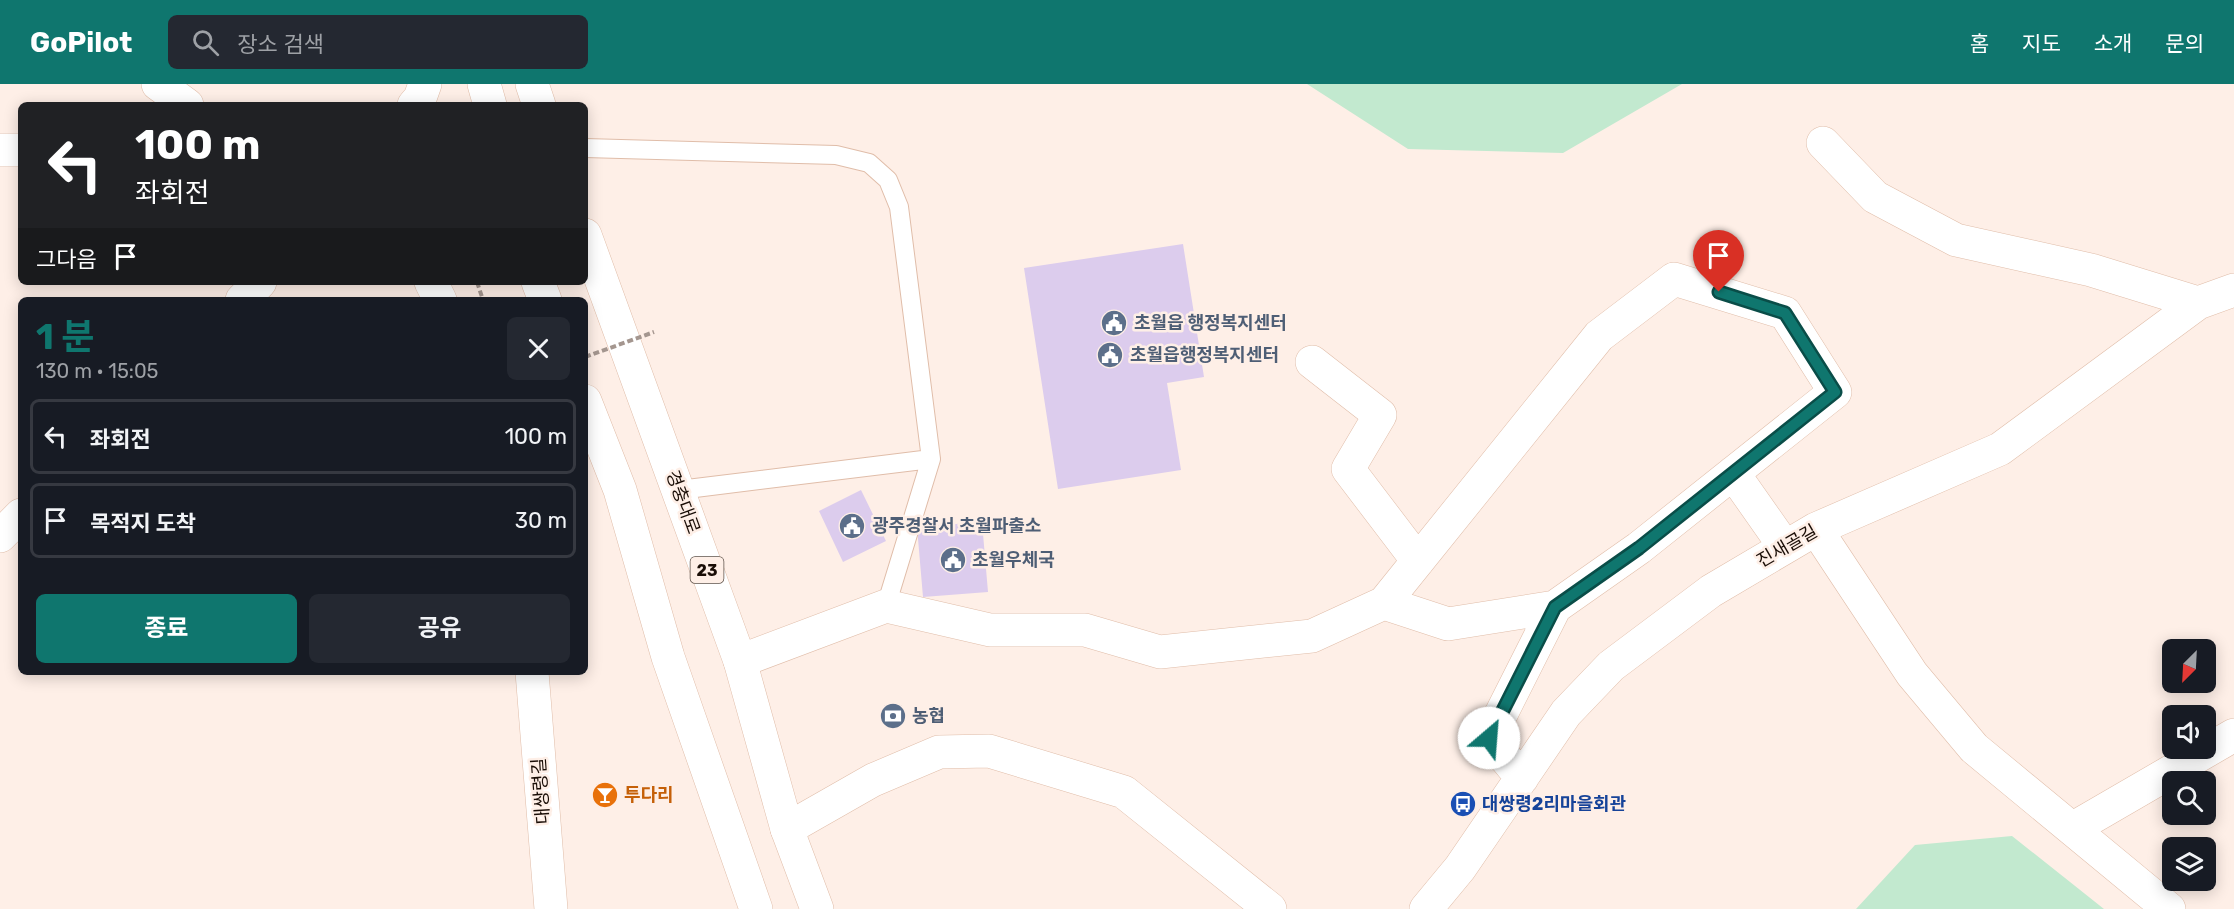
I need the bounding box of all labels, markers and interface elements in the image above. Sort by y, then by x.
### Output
search box [168,15,588,69]
text: GoPilot [30,26,132,59]
icon: search [189,26,222,59]
text: 장소 검색 [237,31,324,58]
text: 홈 [1970,31,1989,56]
text: 지도 [2022,31,2061,56]
text: 소개 [2094,31,2132,56]
text: 문의 [2165,31,2204,56]
text: 100 m [135,120,260,170]
icon: left [36,126,114,204]
text: 좌회전 [135,177,210,209]
pin [1693,230,1744,292]
icon: arrive [1702,239,1735,272]
icon: arrive [109,240,142,273]
text: 그다음 [36,246,97,273]
public building icon: 초월읍 행정복지센터 [1099,308,1129,338]
place label: 초월읍 행정복지센터 [1134,312,1287,334]
text: 1 분 [36,315,95,358]
button: close [507,317,570,380]
public building icon: 초월읍행정복지센터 [1095,340,1125,370]
place label: 초월읍행정복지센터 [1130,344,1279,366]
text: 130 m · 15:05 [36,359,159,383]
icon: left [39,420,72,453]
text: 100 m [505,423,567,450]
text: 좌회전 [90,426,151,453]
street label: 경충대로 [661,467,705,537]
icon: arrive [39,504,72,537]
text: 30 m [515,507,567,534]
text: 목적지 도착 [90,510,196,537]
public building icon: 광주경찰서 초월파출소 [837,511,867,541]
place label: 광주경찰서 초월파출소 [872,515,1041,537]
street label: 진새골길 [1753,520,1821,572]
public building icon: 초월우체국 [938,545,968,575]
place label: 초월우체국 [972,549,1055,571]
road number: 23 [690,557,724,583]
button: 종료 [36,594,297,663]
button: 공유 [309,594,570,663]
north arrow [2162,639,2216,693]
map controls [2162,639,2216,891]
bank icon: 농협 [878,701,908,731]
place label: 농협 [912,705,945,727]
button: sound [2162,705,2216,759]
position arrow [1457,706,1521,770]
street label: 대쌍령길 [528,757,554,825]
button: search [2162,771,2216,825]
bar icon: 투다리 [590,780,620,810]
place label: 투다리 [624,784,674,806]
bus stop icon: 대쌍령2리마을회관 [1448,789,1478,819]
place label: 대쌍령2리마을회관 [1482,793,1627,815]
button: layers [2162,837,2216,891]

